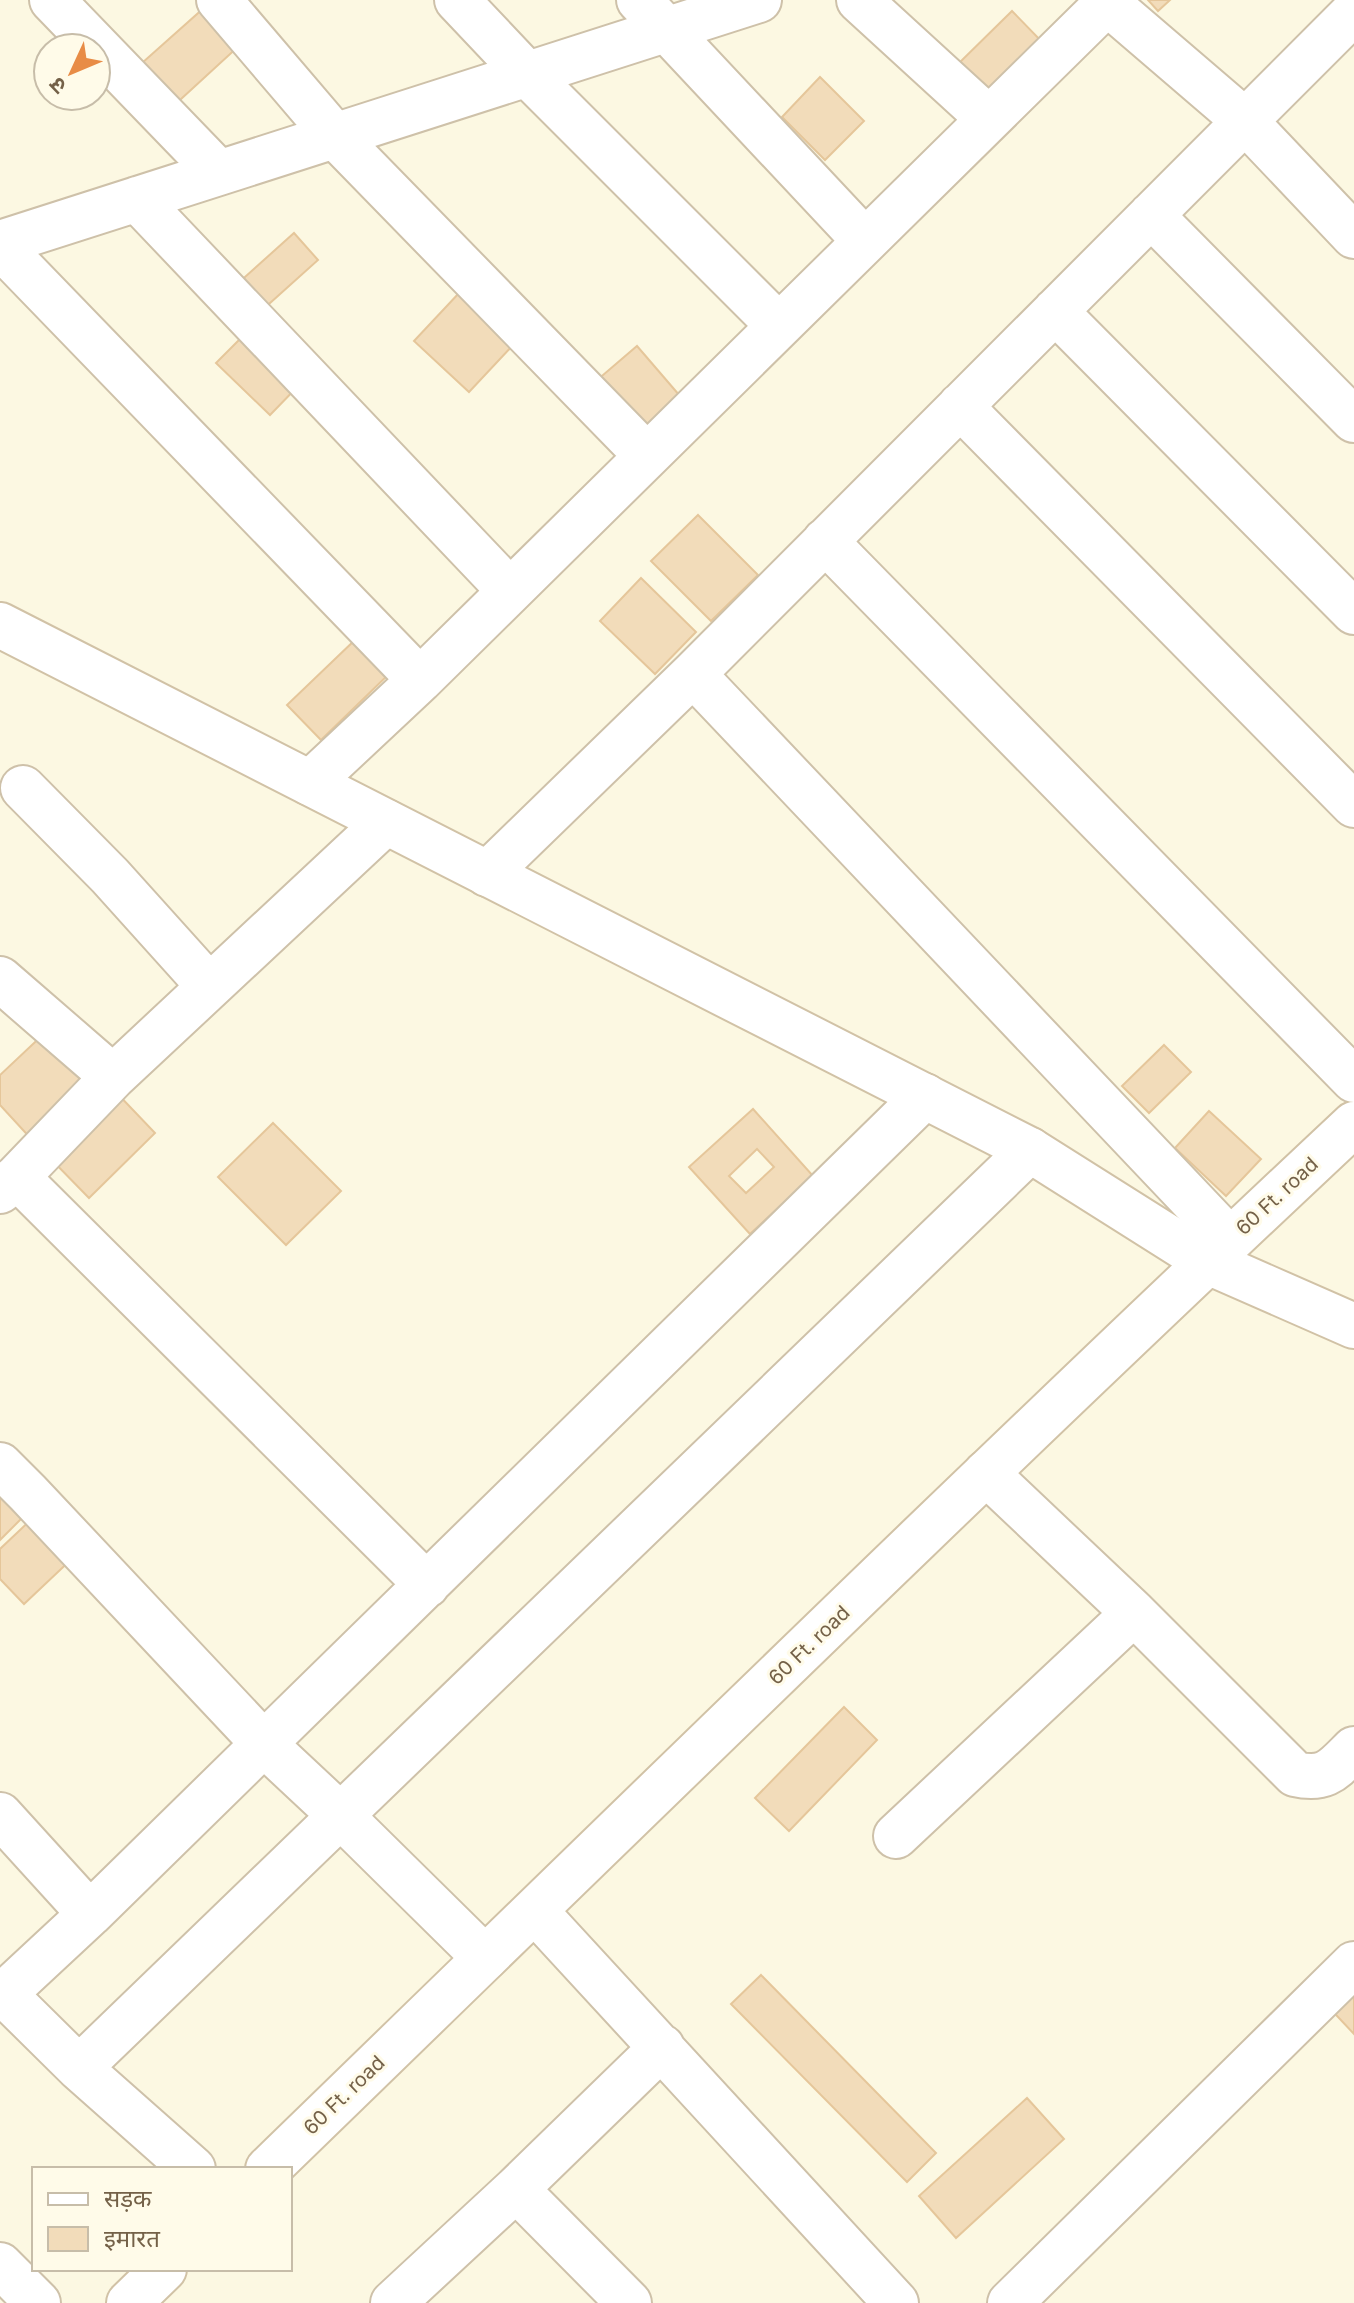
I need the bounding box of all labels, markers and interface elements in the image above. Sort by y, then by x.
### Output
north arrow [32,32,112,112]
text: उ [43,71,71,100]
street label: 60 Ft. road [1231,1152,1323,1240]
street label: 60 Ft. road [764,1601,854,1689]
street label: 60 Ft. road [299,2051,389,2139]
legend [32,2167,292,2271]
text: सड़क [104,2184,152,2213]
text: इमारत [104,2224,161,2253]

